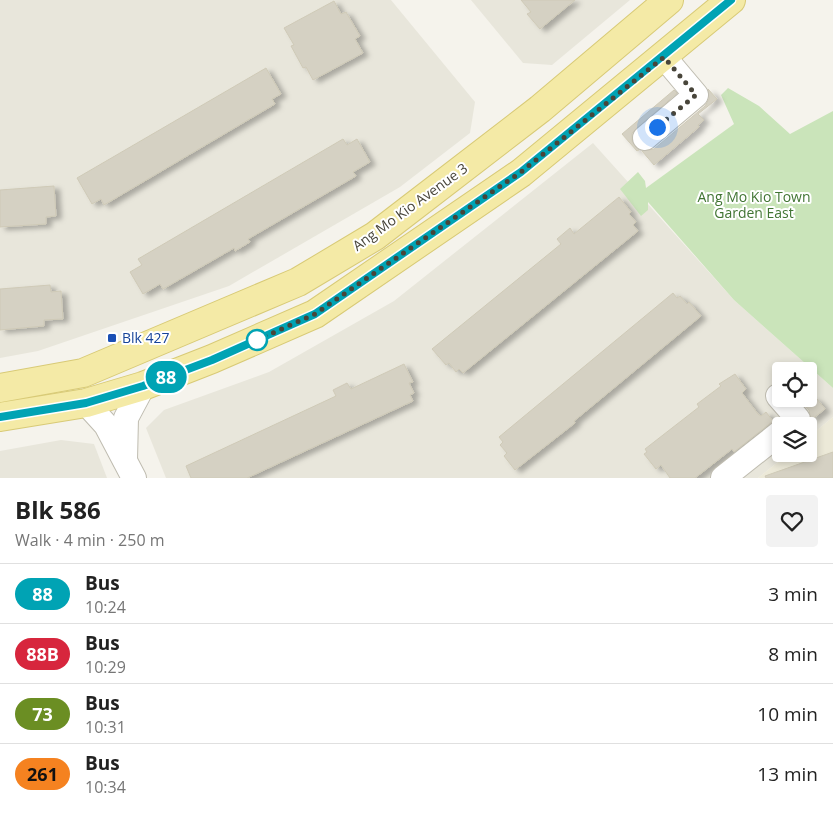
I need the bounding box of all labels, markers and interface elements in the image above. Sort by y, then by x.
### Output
your location [645,115,670,140]
street label: Ang Mo Kio Avenue 3 [348,158,471,255]
park label: Ang Mo Kio Town Garden East [697,187,811,222]
place label: Blk 427 [122,328,170,347]
unlabelled marker [246,329,268,351]
marker: Blk 427 [106,332,118,344]
line badge: 88 [144,361,188,393]
map controls [772,362,817,462]
button: locate [772,362,817,407]
text: 88 [156,365,176,389]
button: layers [772,417,817,462]
text: Blk 586 [15,493,101,526]
button: heart [766,495,818,547]
text: Walk · 4 min · 250 m [15,529,165,551]
text: Bus [85,570,120,596]
text: 3 min [768,581,818,607]
text: 88 [32,582,53,606]
text: 10:24 [85,596,126,618]
text: Bus [85,630,120,656]
text: 8 min [768,641,818,667]
text: 88B [26,642,59,666]
text: 10:29 [85,656,126,678]
text: Bus [85,690,120,716]
text: 10 min [757,701,818,727]
text: 73 [32,702,53,726]
text: 10:31 [85,716,126,738]
text: Bus [85,750,120,776]
text: 13 min [757,761,818,787]
text: 261 [27,762,58,786]
text: 10:34 [85,776,126,798]

